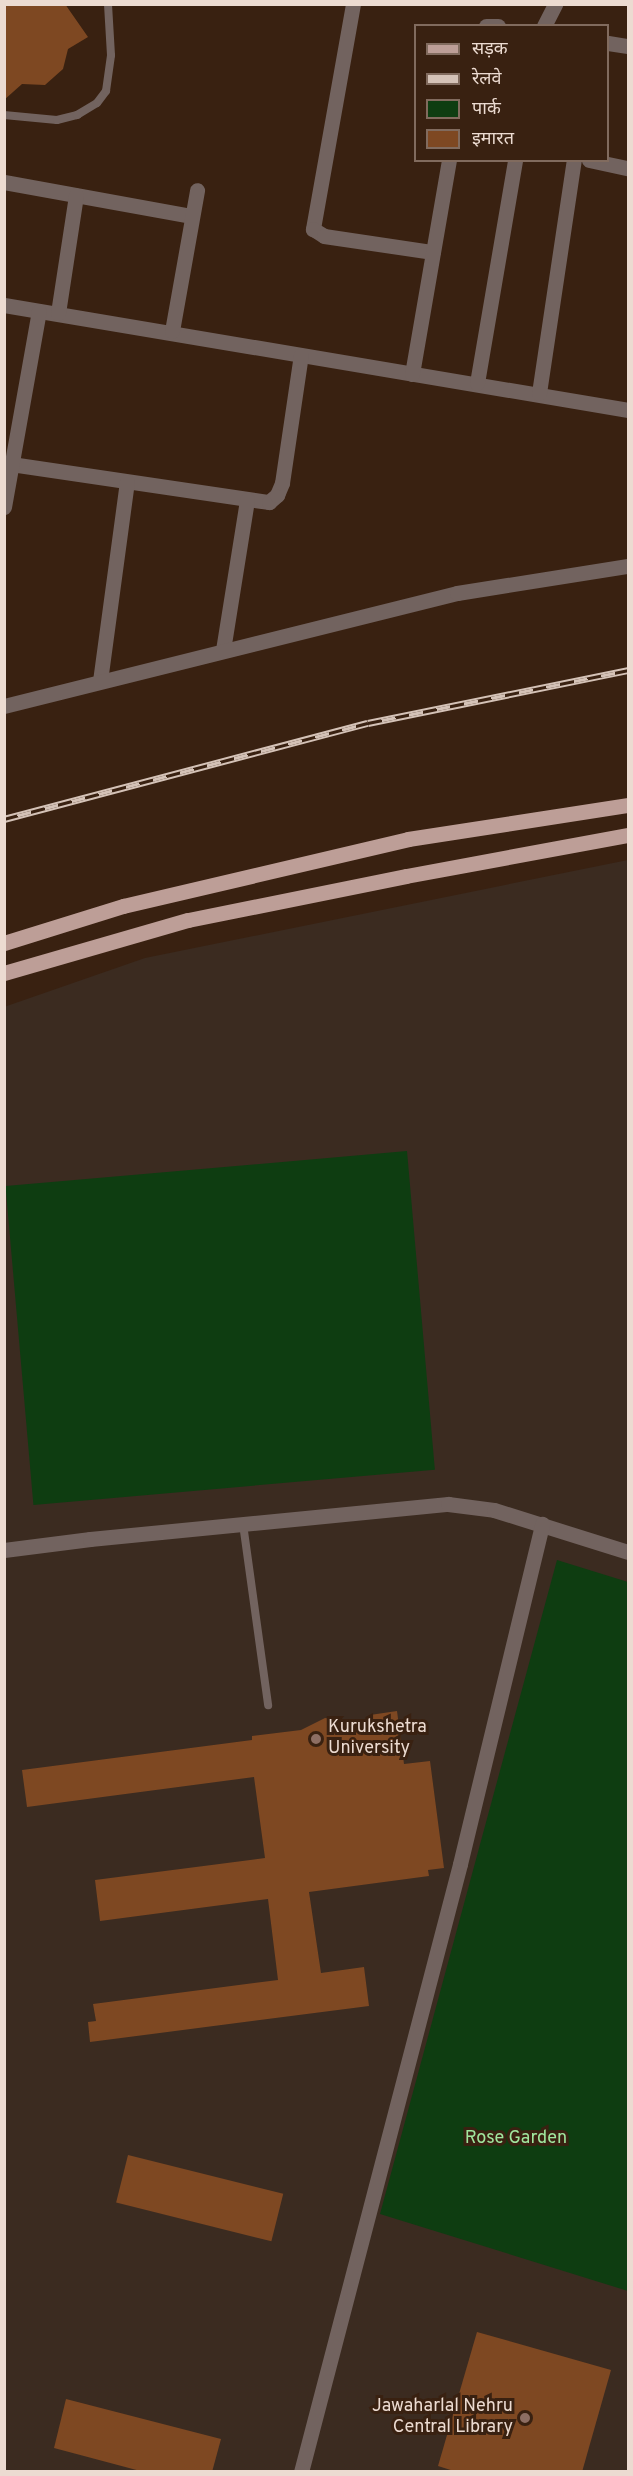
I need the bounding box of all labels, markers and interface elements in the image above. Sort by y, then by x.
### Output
legend [414,24,609,162]
text: सड़क [472,38,508,61]
text: रेलवे [472,68,502,91]
text: पार्क [472,98,501,121]
text: इमारत [472,128,514,151]
place label: Kurukshetra University [328,1718,427,1760]
marker: Kurukshetra University [309,1732,323,1746]
park label: Rose Garden [465,2128,567,2150]
place label: Jawaharlal Nehru Central Library [372,2397,513,2440]
marker: Jawaharlal Nehru Central Library [518,2411,532,2425]

